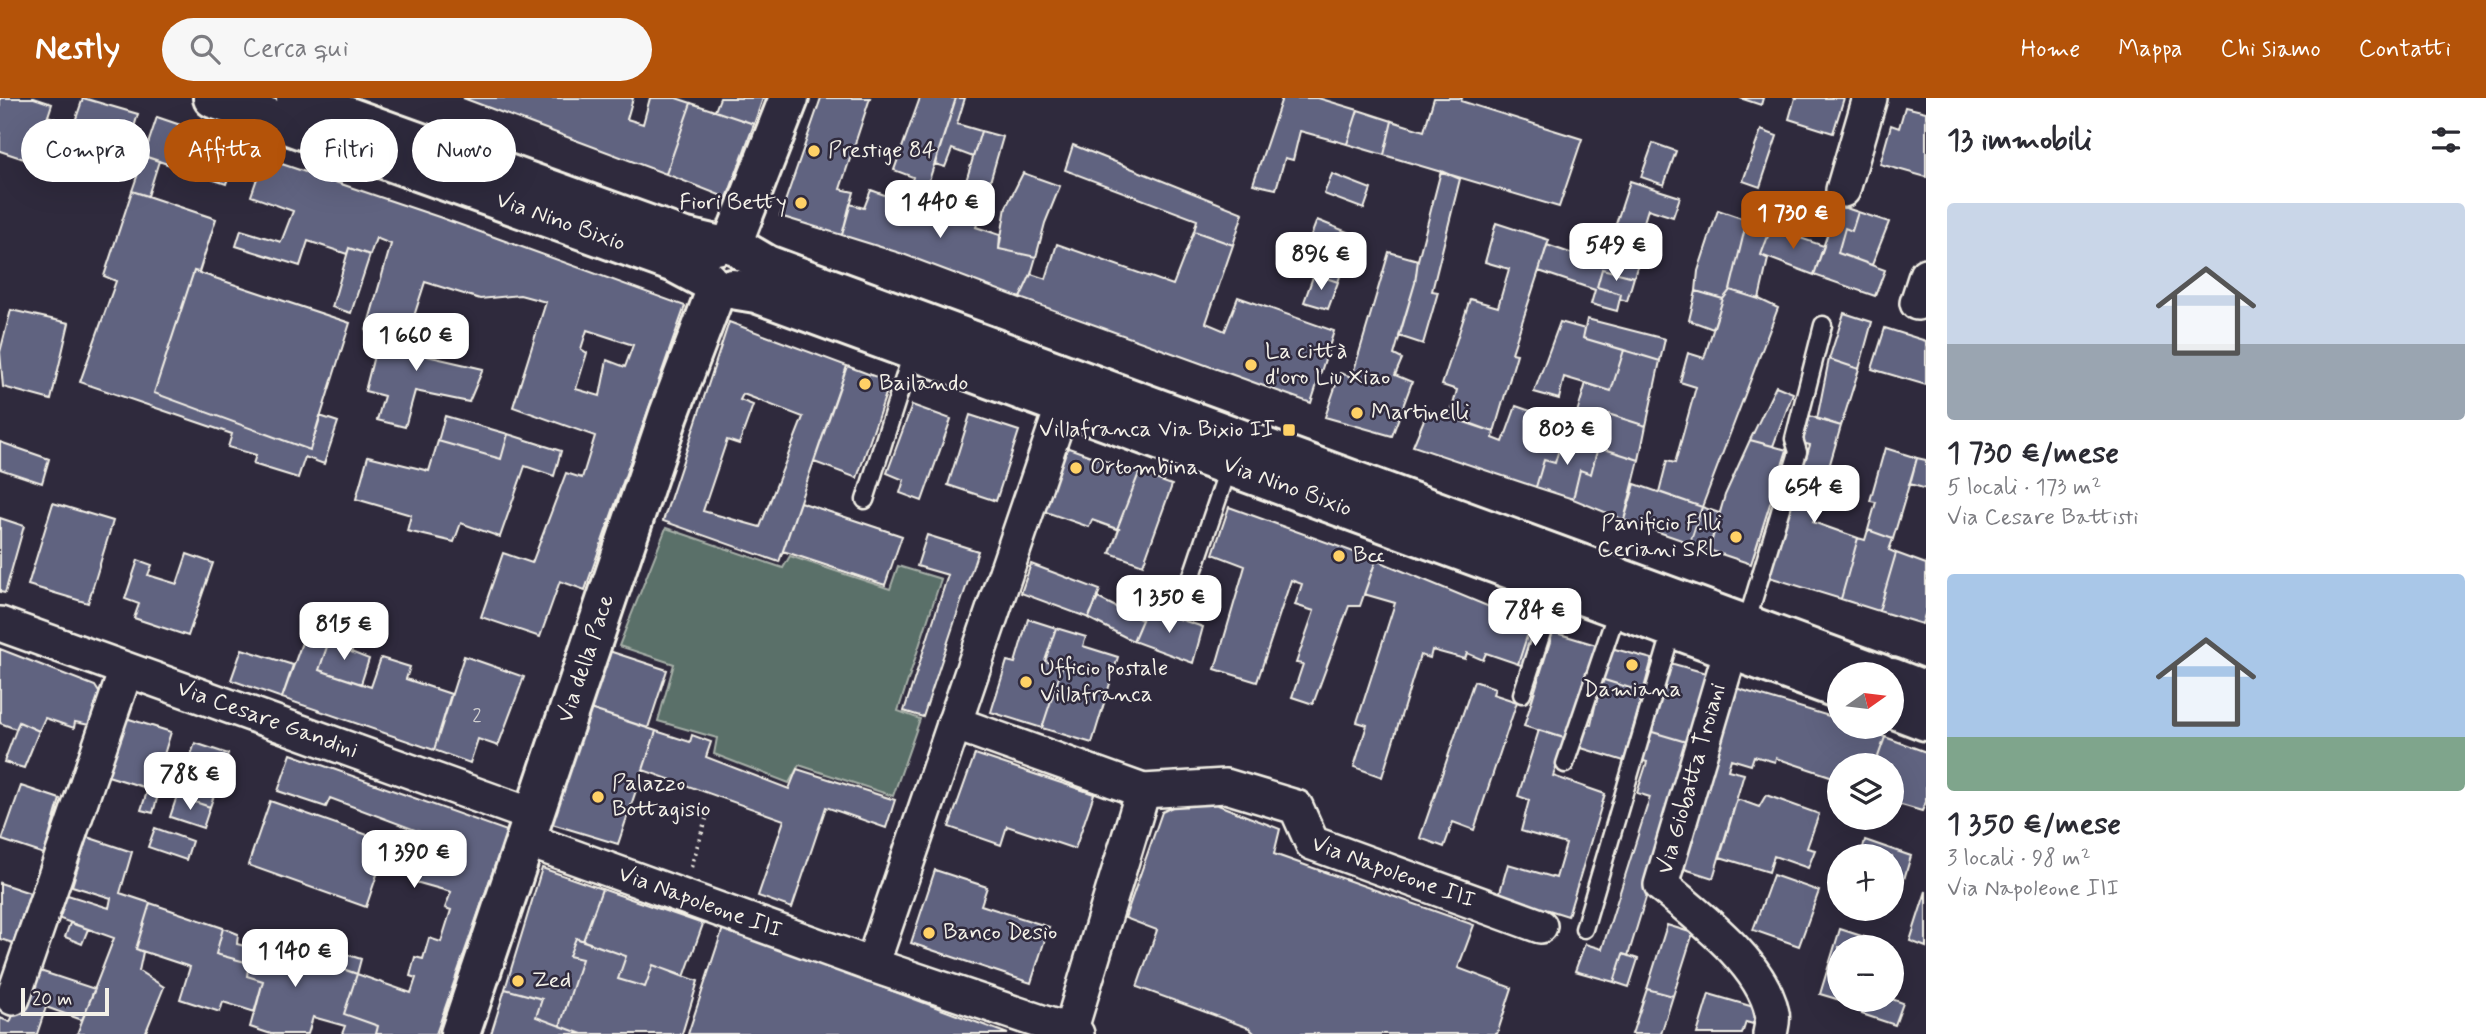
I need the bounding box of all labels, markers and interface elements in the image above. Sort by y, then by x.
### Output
search box [162,18,652,81]
text: Nestly [35,27,120,71]
icon: search [186,30,224,68]
text: Cerca qui [242,32,349,66]
text: Home [2021,34,2080,65]
text: Mappa [2118,34,2182,65]
text: Chi siamo [2220,34,2321,65]
text: Contatti [2359,34,2451,65]
chip: Compra [21,119,150,182]
chip: Affitta [164,119,286,182]
chip: Filtri [300,119,398,182]
chip: Nuovo [412,119,516,182]
text: 13 immobili [1947,121,2092,160]
icon: filters [2427,121,2465,159]
place label: Prestige 84 [828,136,936,166]
marker: Prestige 84 [806,143,822,159]
pin: 1 440 € [875,180,1005,240]
street label: Via Nino Bixio [492,185,629,259]
place label: Fiori Betty [679,188,787,218]
text: 1 440 € [901,188,979,218]
pin: 1 730 € [1728,192,1858,251]
marker: Fiori Betty [793,195,809,211]
text: 1 730 € [1757,199,1829,229]
pin: 549 € [1567,223,1665,283]
text: 549 € [1585,231,1647,261]
pin: 896 € [1272,232,1370,292]
text: 896 € [1292,240,1350,270]
icon: home [2143,248,2269,374]
pin: 1 660 € [351,314,481,373]
text: 1 660 € [379,321,453,351]
place label: La città d'oro Liu Xiao [1265,337,1390,393]
marker: La città d'oro Liu Xiao [1243,357,1259,373]
place label: Bailando [879,369,968,399]
marker: Bailando [857,376,873,392]
place label: Martinelli [1371,398,1469,428]
marker: Martinelli [1349,405,1365,421]
pin: 803 € [1518,408,1616,467]
place label: Villafranca Via Bixio II [1039,415,1275,445]
text: 803 € [1539,415,1595,445]
marker: Villafranca Via Bixio II [1281,422,1297,438]
text: 1 730 €/mese [1947,434,2119,473]
street label: Via Nino Bixio [1219,450,1356,525]
place label: Ortombina [1090,453,1198,483]
marker: Ortombina [1068,460,1084,476]
pin: 654 € [1765,466,1863,525]
text: 654 € [1785,473,1843,503]
text: 5 locali · 173 m² [1947,473,2101,503]
text: Via Cesare Battisti [1947,503,2139,533]
place label: Panificio F.lli Ceriani SRL [1597,509,1722,565]
marker: Panificio F.lli Ceriani SRL [1728,529,1744,545]
place label: Bcc [1353,541,1386,571]
marker: Bcc [1331,548,1347,564]
pin: 1 350 € [1104,575,1234,635]
text: 1 350 € [1132,583,1206,613]
pin: 784 € [1486,588,1584,648]
street label: Via della Pace [551,590,622,727]
text: 784 € [1504,596,1566,626]
pin: 815 € [295,602,393,662]
text: 815 € [316,610,372,640]
icon: home [2143,619,2269,745]
place label: Ufficio postale Villafranca [1040,654,1168,710]
marker: Damiana [1624,657,1640,673]
north arrow [1827,662,1904,738]
map controls [1827,662,1904,1012]
street label: Via Cesare Gandini [173,674,362,766]
marker: Ufficio postale Villafranca [1018,674,1034,690]
place label: Damiana [1583,675,1681,705]
street label: Via Giobatta Troiani [1650,680,1734,878]
house number: 2 [472,704,482,729]
pin: 788 € [141,752,239,812]
button: layers [1827,753,1904,830]
text: 788 € [160,760,220,790]
place label: Palazzo Bottagisio [612,769,711,825]
marker: Palazzo Bottagisio [590,789,606,805]
text: 1 350 €/mese [1947,805,2121,844]
street label: Via Napoleone III [1307,829,1479,916]
pin: 1 390 € [349,830,479,890]
text: 1 390 € [378,838,450,868]
button: + [1827,844,1904,921]
text: 3 locali · 98 m² [1947,844,2091,874]
street label: Via Napoleone III [614,859,786,946]
text: Via Napoleone III [1947,874,2119,904]
place label: Banco Desio [943,918,1057,948]
marker: Banco Desio [921,925,937,941]
pin: 1 140 € [230,930,360,989]
button: − [1827,935,1904,1012]
text: 1 140 € [258,937,332,967]
place label: Zed [532,966,571,996]
marker: Zed [510,973,526,989]
scale bar [21,985,108,1017]
text: 20 m [32,987,72,1012]

